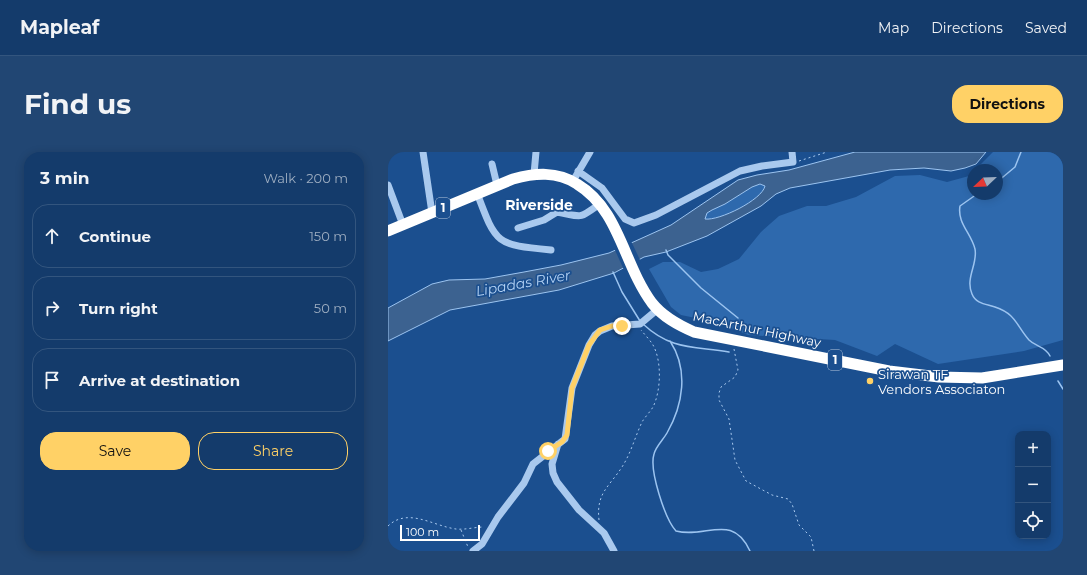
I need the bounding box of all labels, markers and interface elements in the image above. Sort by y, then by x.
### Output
text: Mapleaf [20,16,99,39]
text: Map [878,19,909,37]
text: Directions [931,19,1003,37]
text: Saved [1025,19,1067,37]
button: Directions [952,85,1063,123]
text: Find us [24,87,131,121]
north arrow [967,164,1003,200]
text: 3 min [40,168,90,188]
text: Walk · 200 m [263,170,348,186]
district label: Riverside [505,196,573,214]
road number: 1 [436,198,450,218]
icon: ahead [41,225,63,247]
text: Continue [79,227,151,246]
text: 150 m [309,228,347,244]
water label: Lipadas River [474,266,572,300]
icon: right [41,297,63,319]
text: Turn right [79,299,158,318]
text: 50 m [314,300,347,316]
street label: MacArthur Highway [691,308,824,351]
route end [613,317,631,335]
road number: 1 [828,350,842,370]
place label: Sirawan TF Vendors Associaton [878,366,1005,397]
icon: arrive [41,369,63,391]
text: Arrive at destination [79,371,240,390]
marker: Sirawan TF Vendors Associaton [865,376,875,386]
map controls [1015,431,1051,539]
button: + [1015,431,1051,467]
button: Save [40,432,190,470]
button: Share [198,432,348,470]
route start [539,442,557,460]
button: − [1015,467,1051,503]
button: locate [1015,503,1051,539]
scale bar [400,523,480,542]
text: 100 m [406,525,439,539]

